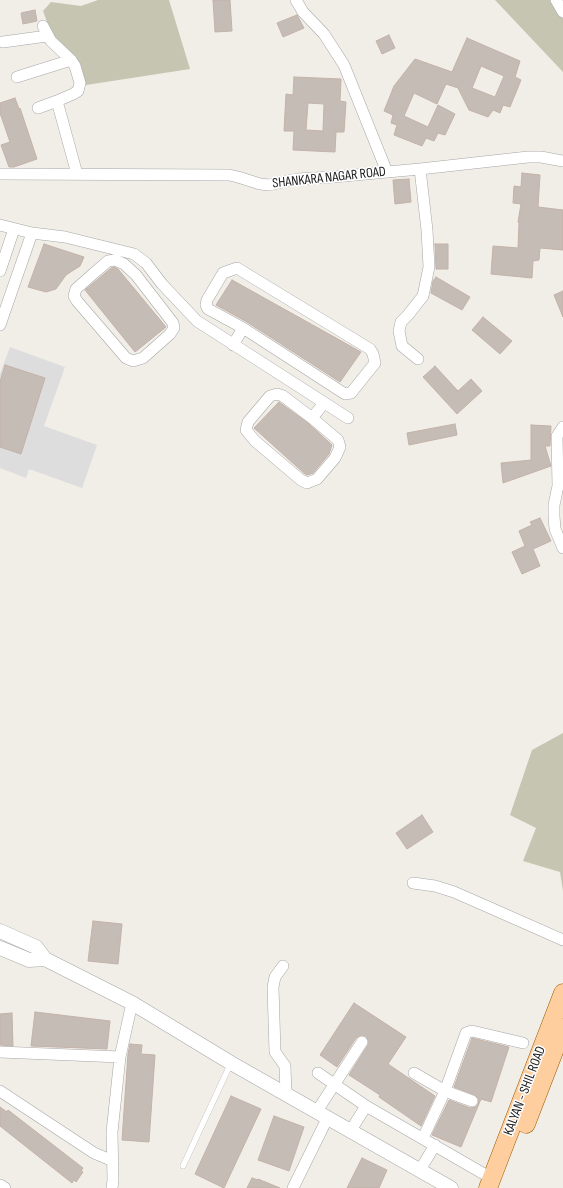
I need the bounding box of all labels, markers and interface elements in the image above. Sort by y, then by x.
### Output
street label: SHANKARA NAGAR ROAD [271,164,387,192]
street label: KALYAN - SHIL ROAD [500,1044,550,1138]

